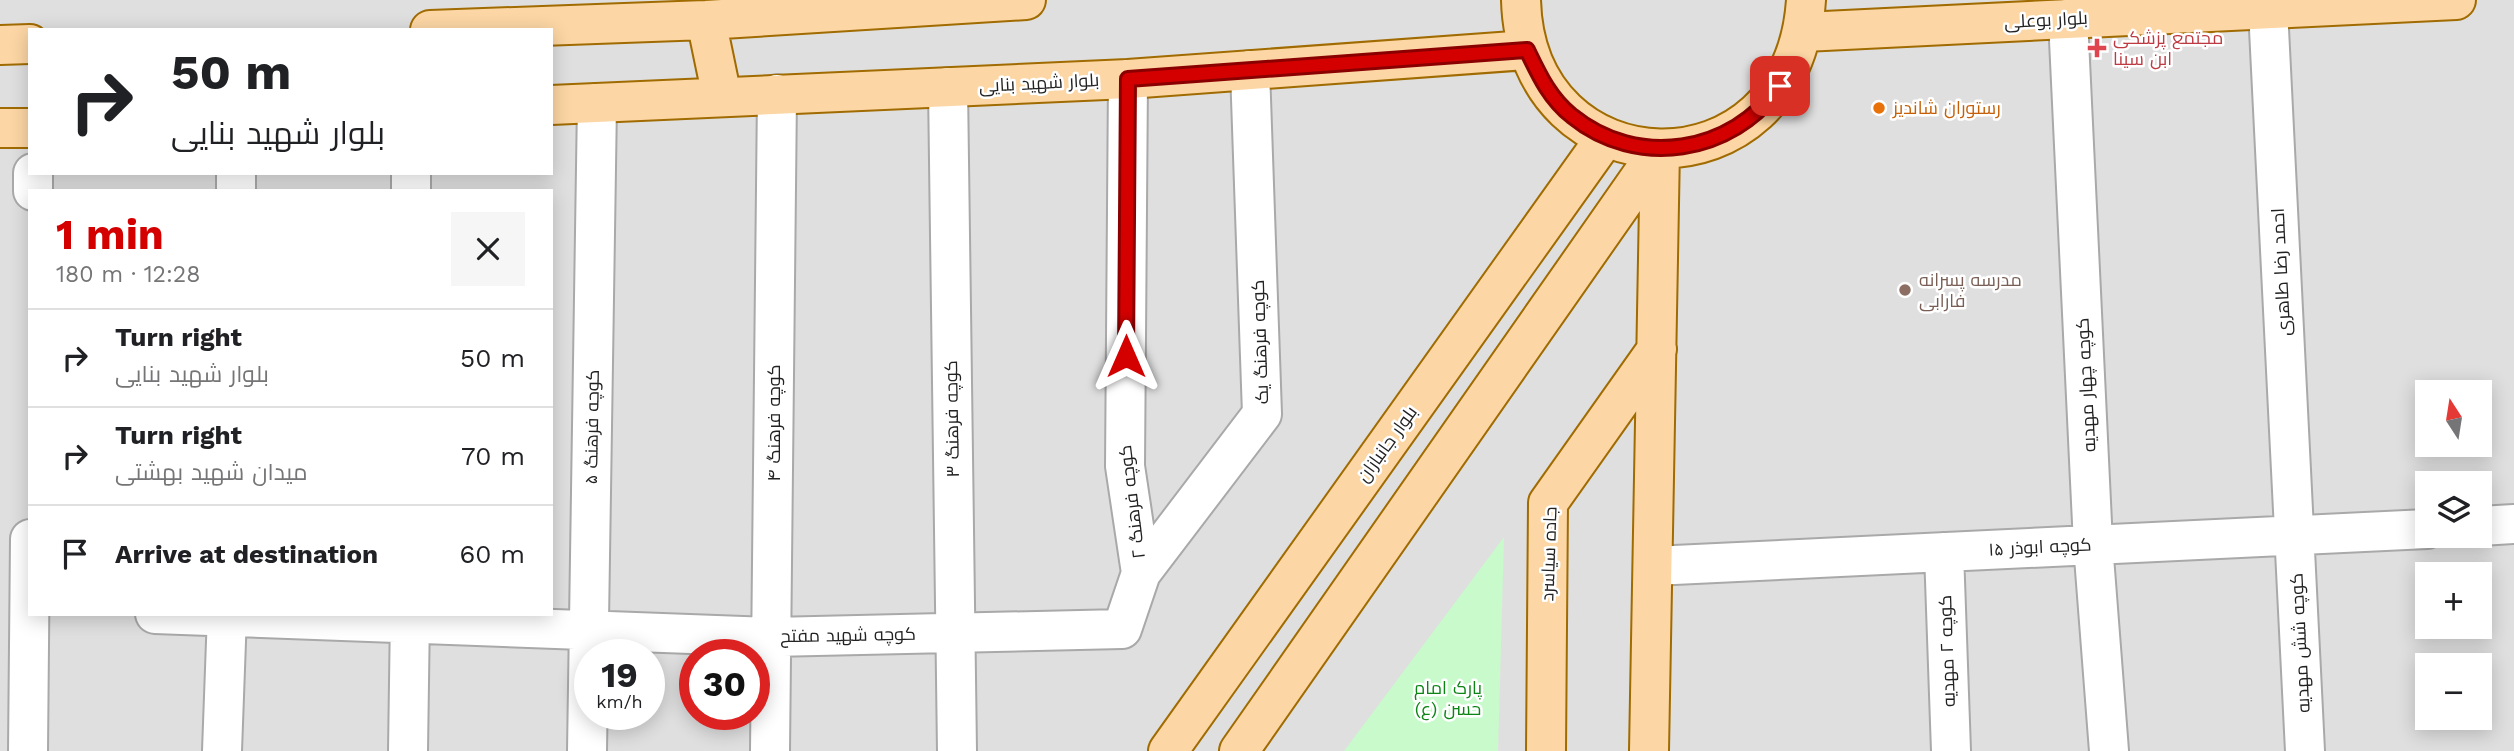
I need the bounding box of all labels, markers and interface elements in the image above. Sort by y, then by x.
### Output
street label: بلوار بوعلی [2004,7,2088,33]
place label: مجتمع پزشکی ابن سینا [2113,27,2223,70]
marker: مجتمع پزشکی ابن سینا [2087,38,2107,58]
text: 50 m [171,43,291,101]
icon: right [56,56,147,147]
pin [1750,56,1810,116]
icon: arrive [1761,67,1799,105]
street label: بلوار شهید بنایی [978,69,1100,97]
place label: رستوران شاندیز [1892,97,2001,119]
marker: رستوران شاندیز [1871,100,1887,116]
text: بلوار شهید بنایی [171,114,385,152]
street label: احمد رضا طاهری [2267,207,2295,337]
text: 1 min [56,210,164,259]
button: close [451,212,525,286]
text: 180 m · 12:28 [56,261,200,288]
place label: مدرسه پسرانه فارابی [1919,269,2022,312]
street label: کوچه فرهنگ یک [1247,279,1274,405]
marker: مدرسه پسرانه فارابی [1897,282,1913,298]
street label: کوچه چهار مهدیه [2071,317,2102,453]
position arrow [1089,319,1163,393]
text: Turn right [115,322,242,352]
icon: right [56,339,94,377]
text: 50 m [460,343,525,373]
street label: کوچه فرهنگ ۳ [940,360,965,478]
text: بلوار شهید بنایی [115,361,269,388]
street label: کوچه فرهنگ ۴ [763,365,786,481]
street label: کوچه فرهنگ ۵ [580,369,605,485]
north arrow [2415,380,2492,457]
map controls [2415,380,2492,730]
street label: بلوار جانبازان [1352,402,1422,486]
text: Turn right [115,420,242,450]
icon: right [56,437,94,475]
text: 70 m [461,441,525,471]
street label: کوچه فرهنگ ۲ [1114,444,1151,560]
text: میدان شهید بهشتی [115,459,308,486]
button: layers [2415,471,2492,548]
street label: جاده سیاسرد [1536,506,1562,602]
street label: کوچه ابوذر ۱۵ [1988,533,2092,562]
icon: arrive [56,535,94,573]
text: Arrive at destination [115,539,378,569]
text: 60 m [459,539,525,569]
button: + [2415,562,2492,639]
street label: کوچه شش مهدیه [2285,572,2316,713]
street label: کوچه ۲ مهدیه [1934,595,1961,707]
street label: کوچه شهید مفتح [780,623,916,648]
speed limit sign: 30 [679,639,770,730]
button: − [2415,653,2492,730]
text: 19 [601,654,638,696]
park label: پارک امام حسن (ع) [1414,677,1482,721]
text: km/h [596,691,643,712]

